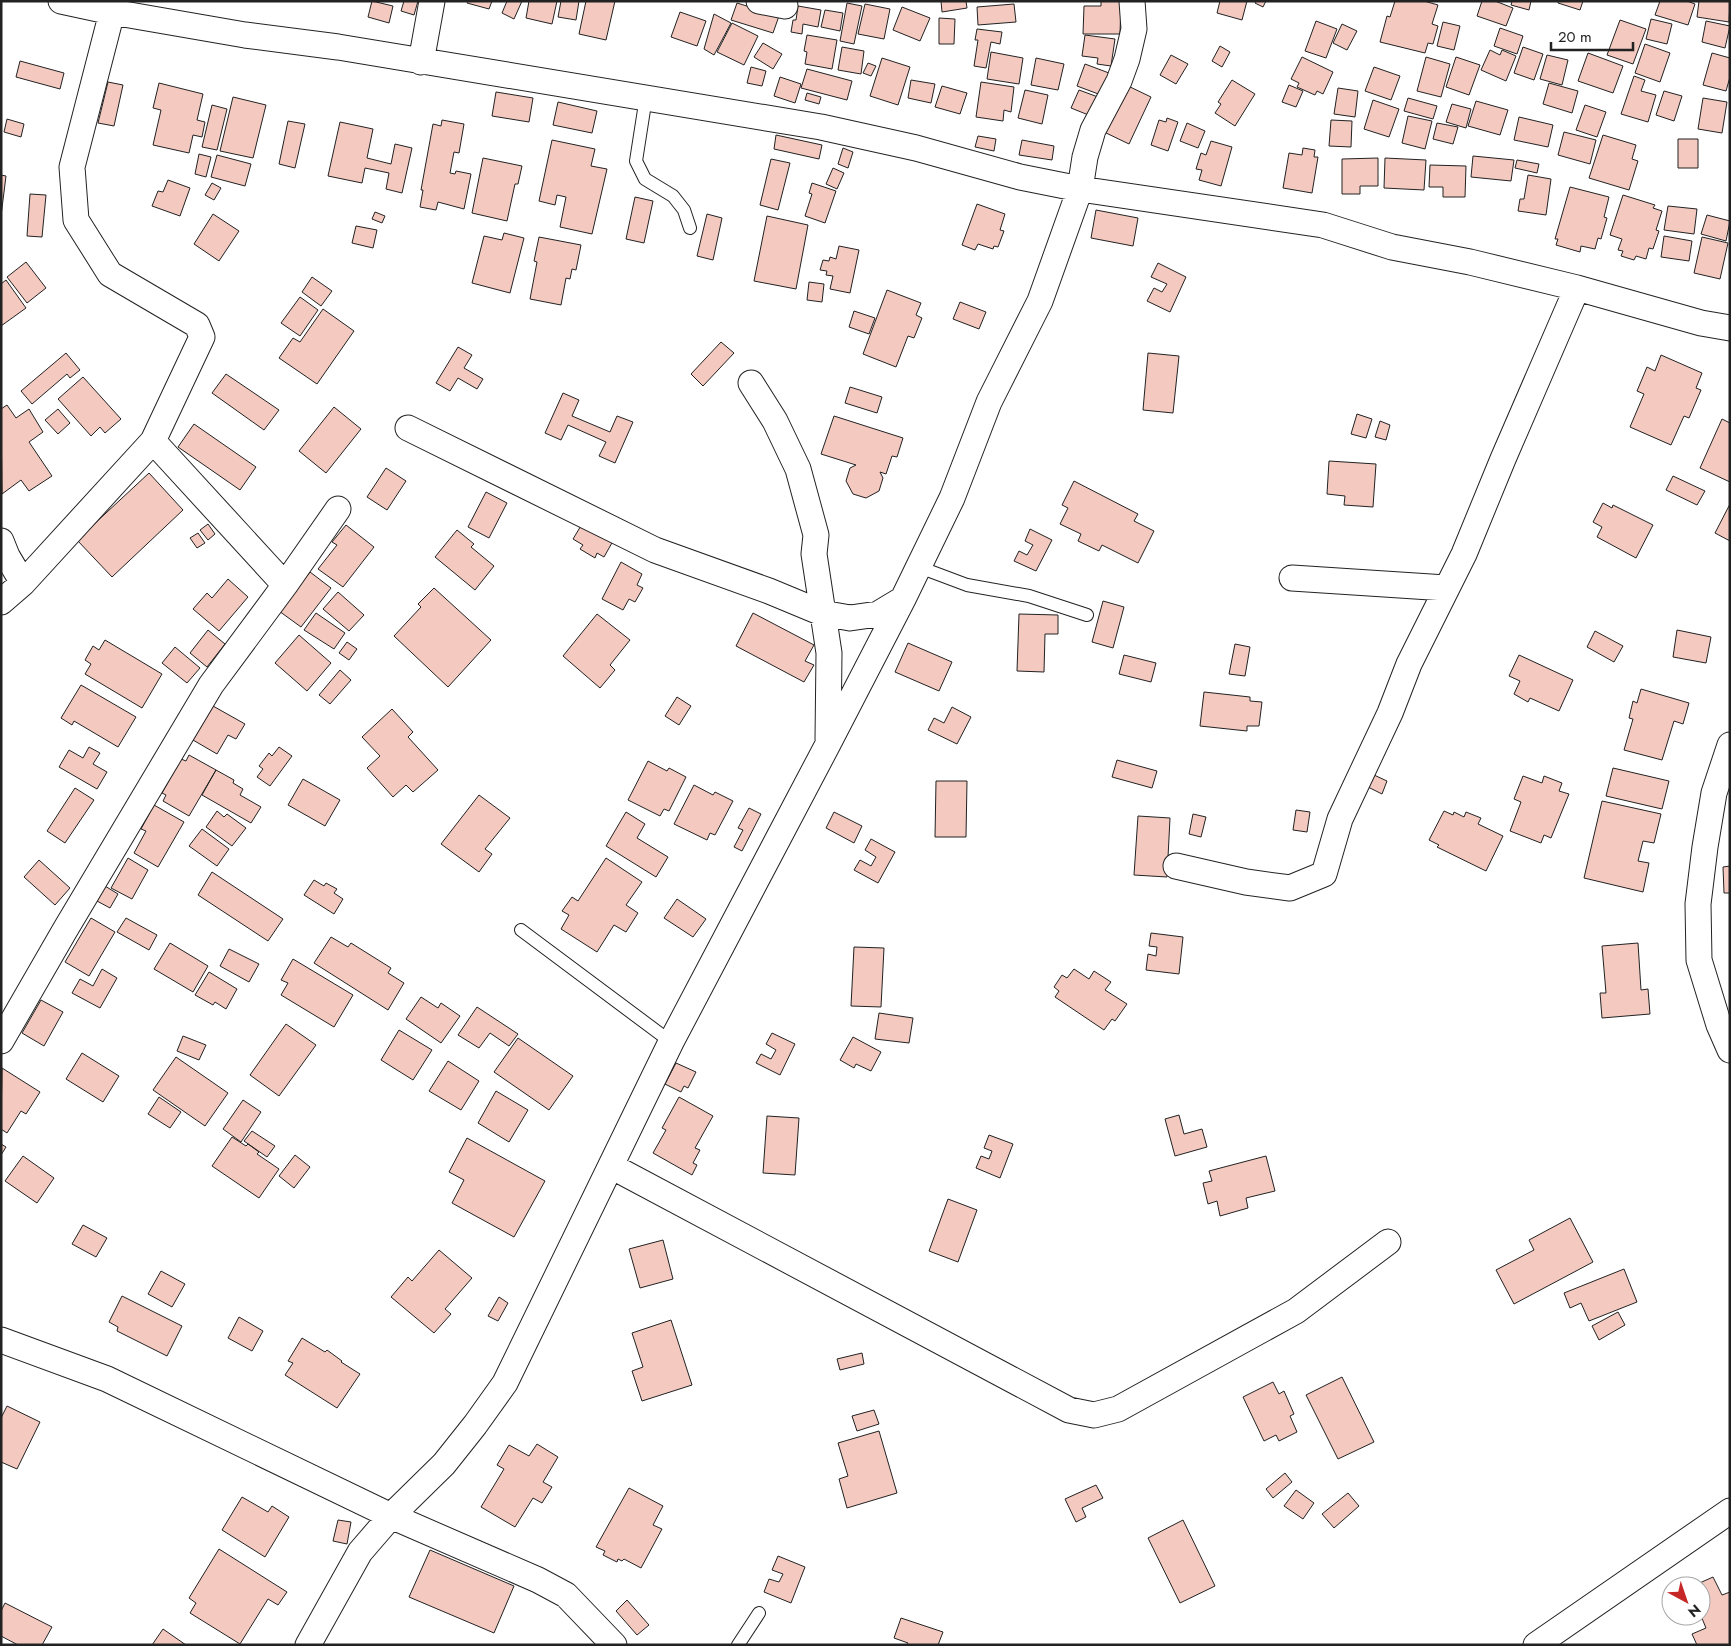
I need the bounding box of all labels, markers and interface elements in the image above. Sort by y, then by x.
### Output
scale bar [1551,20,1634,52]
text: 20 m [1558,26,1592,48]
north arrow [1661,1576,1711,1626]
text: N [1684,1600,1705,1622]

